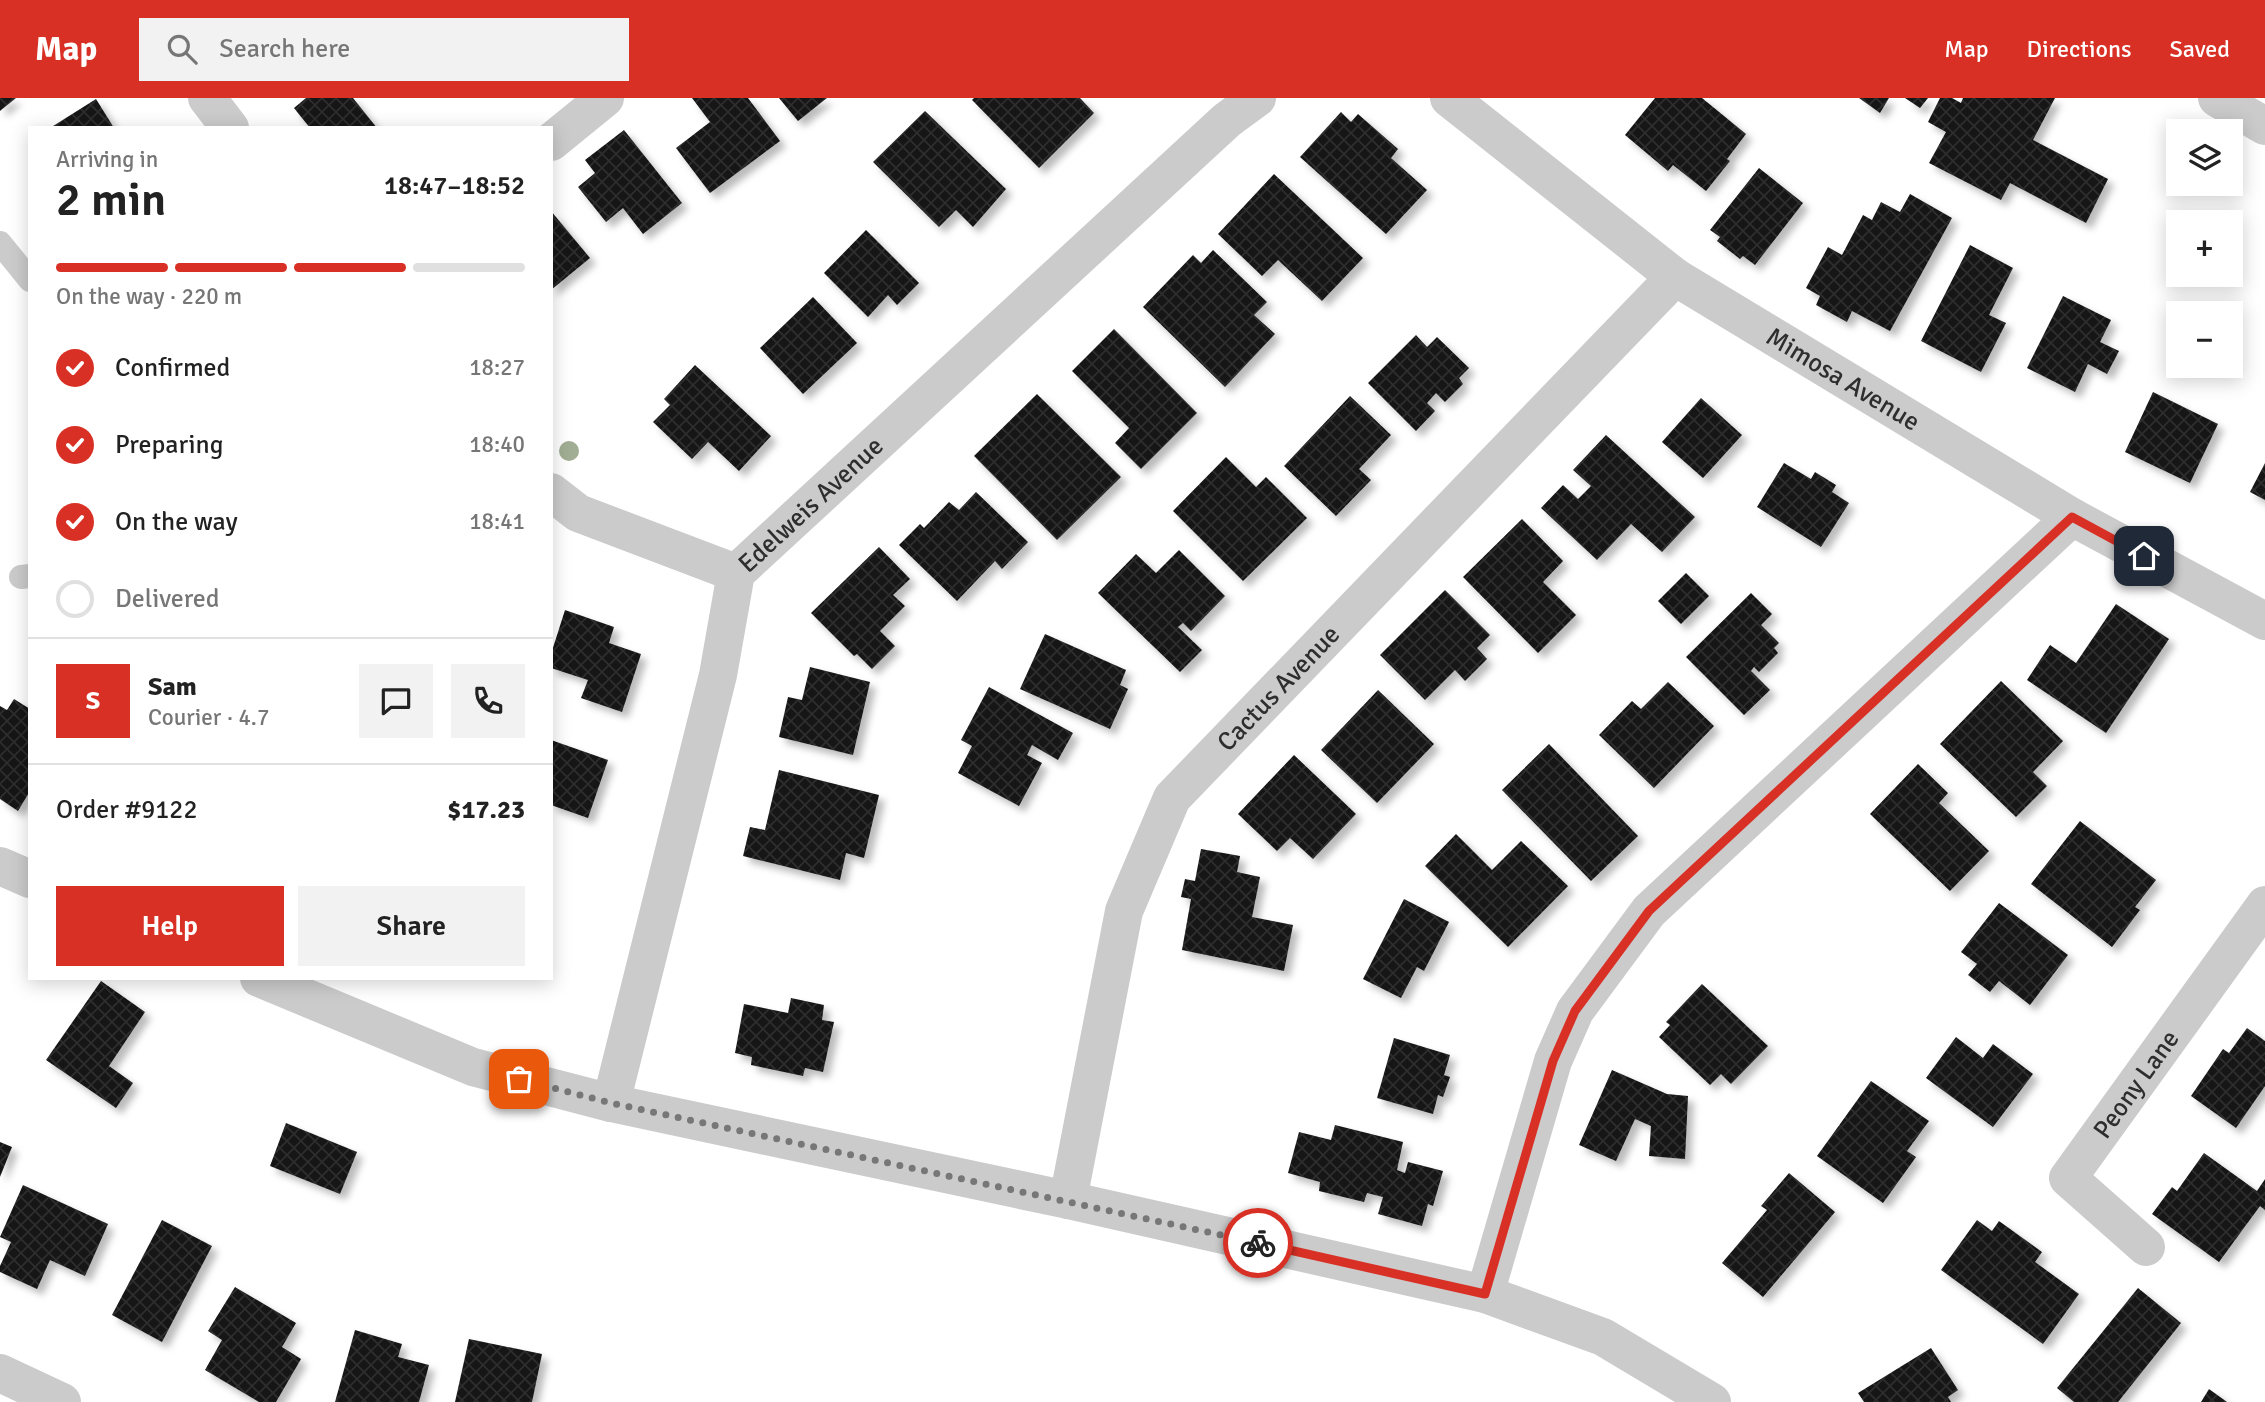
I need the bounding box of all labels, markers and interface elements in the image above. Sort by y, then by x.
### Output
search box [139,18,629,81]
text: Map [35,29,97,70]
icon: search [163,30,201,68]
text: Search here [219,33,350,65]
text: Map [1944,34,1989,64]
text: Directions [2027,34,2132,64]
text: Saved [2170,34,2230,64]
map controls [2166,119,2243,378]
button: layers [2166,119,2243,196]
text: Arriving in [56,145,158,174]
text: 18:47–18:52 [384,170,525,202]
text: 2 min [56,172,166,228]
button: + [2166,210,2243,287]
text: On the way · 220 m [56,282,242,311]
button: − [2166,301,2243,378]
street label: Mimosa Avenue [1760,321,1926,438]
icon: check [56,349,94,387]
text: Confirmed [115,352,230,384]
text: 18:27 [469,353,525,382]
icon: check [56,426,94,464]
text: Preparing [115,429,223,461]
text: 18:40 [469,430,525,459]
street label: Edelweis Avenue [732,430,890,580]
icon: check [56,503,94,541]
text: On the way [115,506,238,538]
text: 18:41 [469,507,525,536]
pin [2114,526,2174,586]
icon: home [2125,537,2163,575]
text: Delivered [115,583,220,615]
street label: Cactus Avenue [1211,619,1347,758]
button: chat [359,664,433,738]
button: phone [451,664,525,738]
text: Sam [148,671,197,703]
text: S [86,685,100,717]
text: Courier · 4.7 [148,703,269,732]
text: Order #9122 [56,794,197,826]
text: $17.23 [447,794,525,826]
button: Help [56,886,284,966]
button: Share [298,886,525,966]
street label: Peony Lane [2087,1024,2186,1145]
pin [489,1049,549,1109]
icon: bag [500,1060,538,1098]
courier [1223,1208,1293,1278]
icon: bike [1239,1224,1277,1262]

